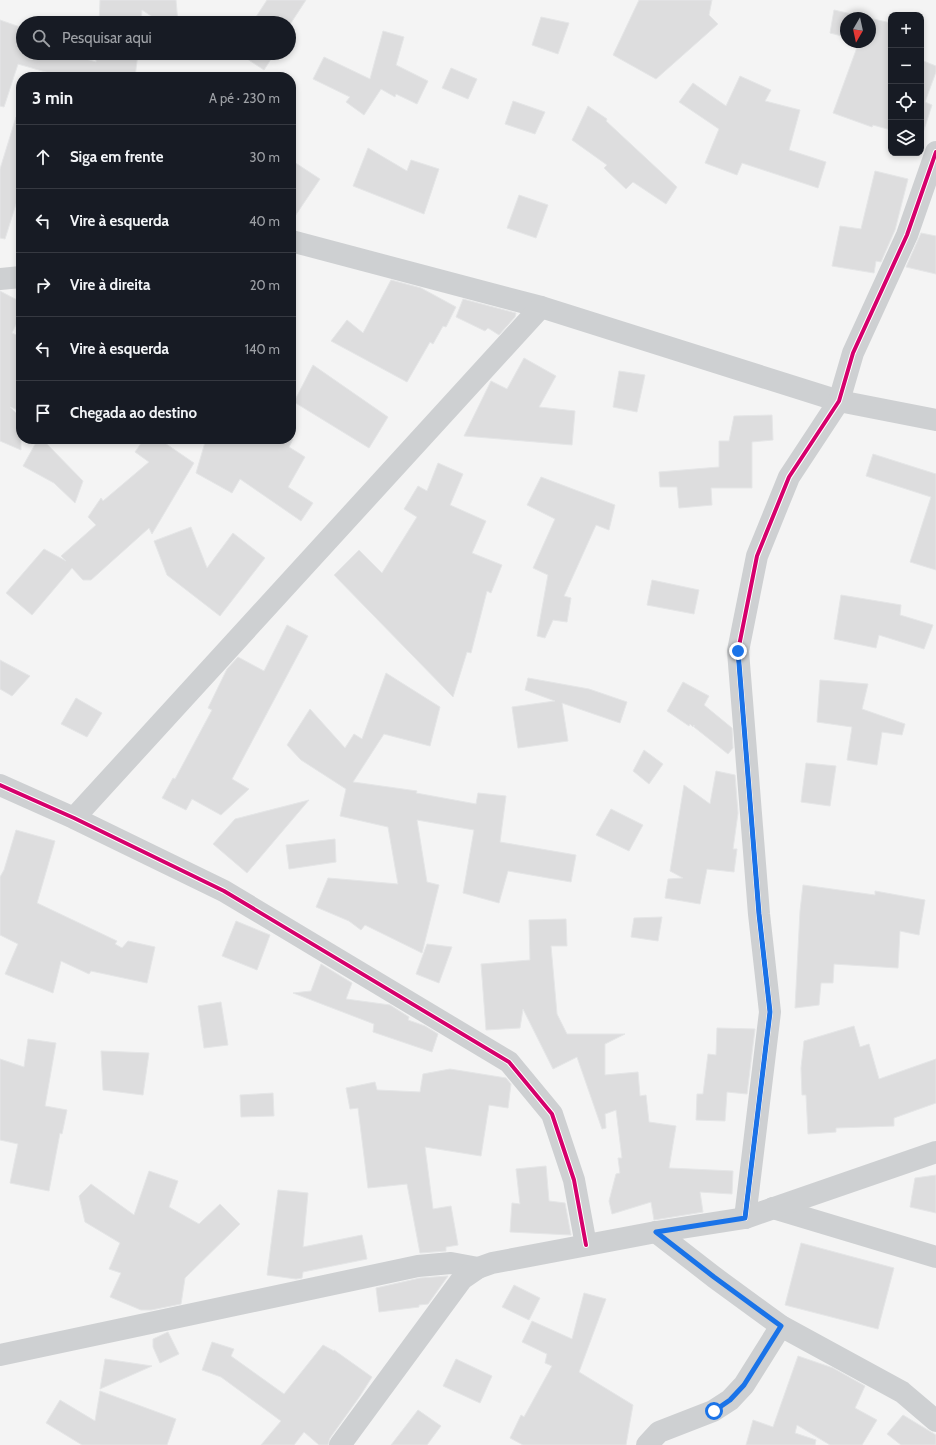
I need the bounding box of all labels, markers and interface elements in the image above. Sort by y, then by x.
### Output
north arrow [840,12,876,48]
map controls [888,12,924,156]
button: + [888,12,924,48]
search box [16,16,296,60]
icon: search [30,27,52,49]
text: Pesquisar aqui [62,29,152,47]
button: − [888,48,924,84]
button: locate [888,84,924,120]
text: 3 min [32,88,73,108]
text: A pé · 230 m [209,90,280,106]
button: layers [888,120,924,156]
icon: ahead [32,146,54,168]
text: Siga em frente [70,148,163,166]
text: 30 m [250,149,280,165]
icon: left [32,210,54,232]
text: Vire à esquerda [70,212,169,230]
text: 40 m [249,213,280,229]
icon: right [32,274,54,296]
text: Vire à direita [70,276,151,294]
text: 20 m [250,277,280,293]
icon: left [32,338,54,360]
text: Vire à esquerda [70,340,169,358]
text: 140 m [245,341,280,357]
icon: arrive [32,402,54,424]
text: Chegada ao destino [70,404,197,422]
route end [729,642,747,660]
route start [705,1402,723,1420]

